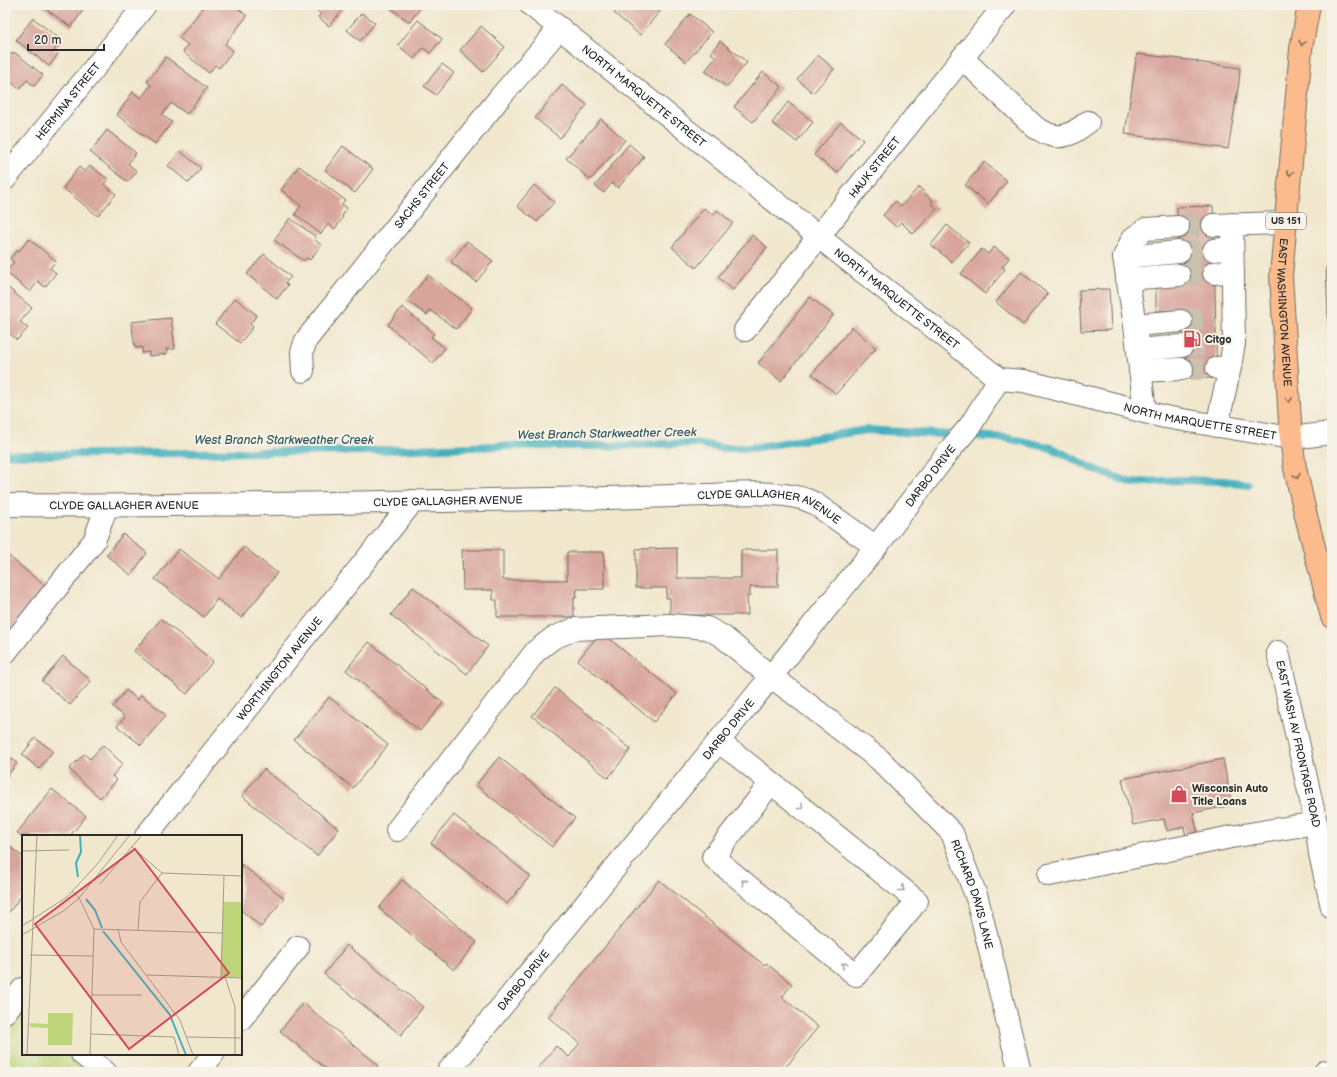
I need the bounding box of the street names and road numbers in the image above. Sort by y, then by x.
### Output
street label: NORTH MARQUETTE STREET [579,42,709,150]
street label: HERMINA STREET [33,59,103,143]
street label: HAUK STREET [846,134,903,200]
street label: SACHS STREET [392,159,452,231]
road number: US 151 [1266,213,1306,229]
street label: EAST WASHINGTON AVENUE [1274,238,1294,387]
street label: NORTH MARQUETTE STREET [832,245,962,352]
street label: NORTH MARQUETTE STREET [1122,400,1278,442]
street label: DARBO DRIVE [903,442,958,509]
street label: CLYDE GALLAGHER AVENUE [697,487,843,526]
street label: CLYDE GALLAGHER AVENUE [373,493,523,509]
street label: CLYDE GALLAGHER AVENUE [49,498,199,512]
street label: WORTHINGTON AVENUE [234,614,325,723]
street label: EAST WASH AV FRONTAGE ROAD [1274,659,1323,828]
street label: DARBO DRIVE [700,696,757,762]
street label: RICHARD DAVIS LANE [949,837,996,950]
street label: DARBO DRIVE [495,947,552,1013]

